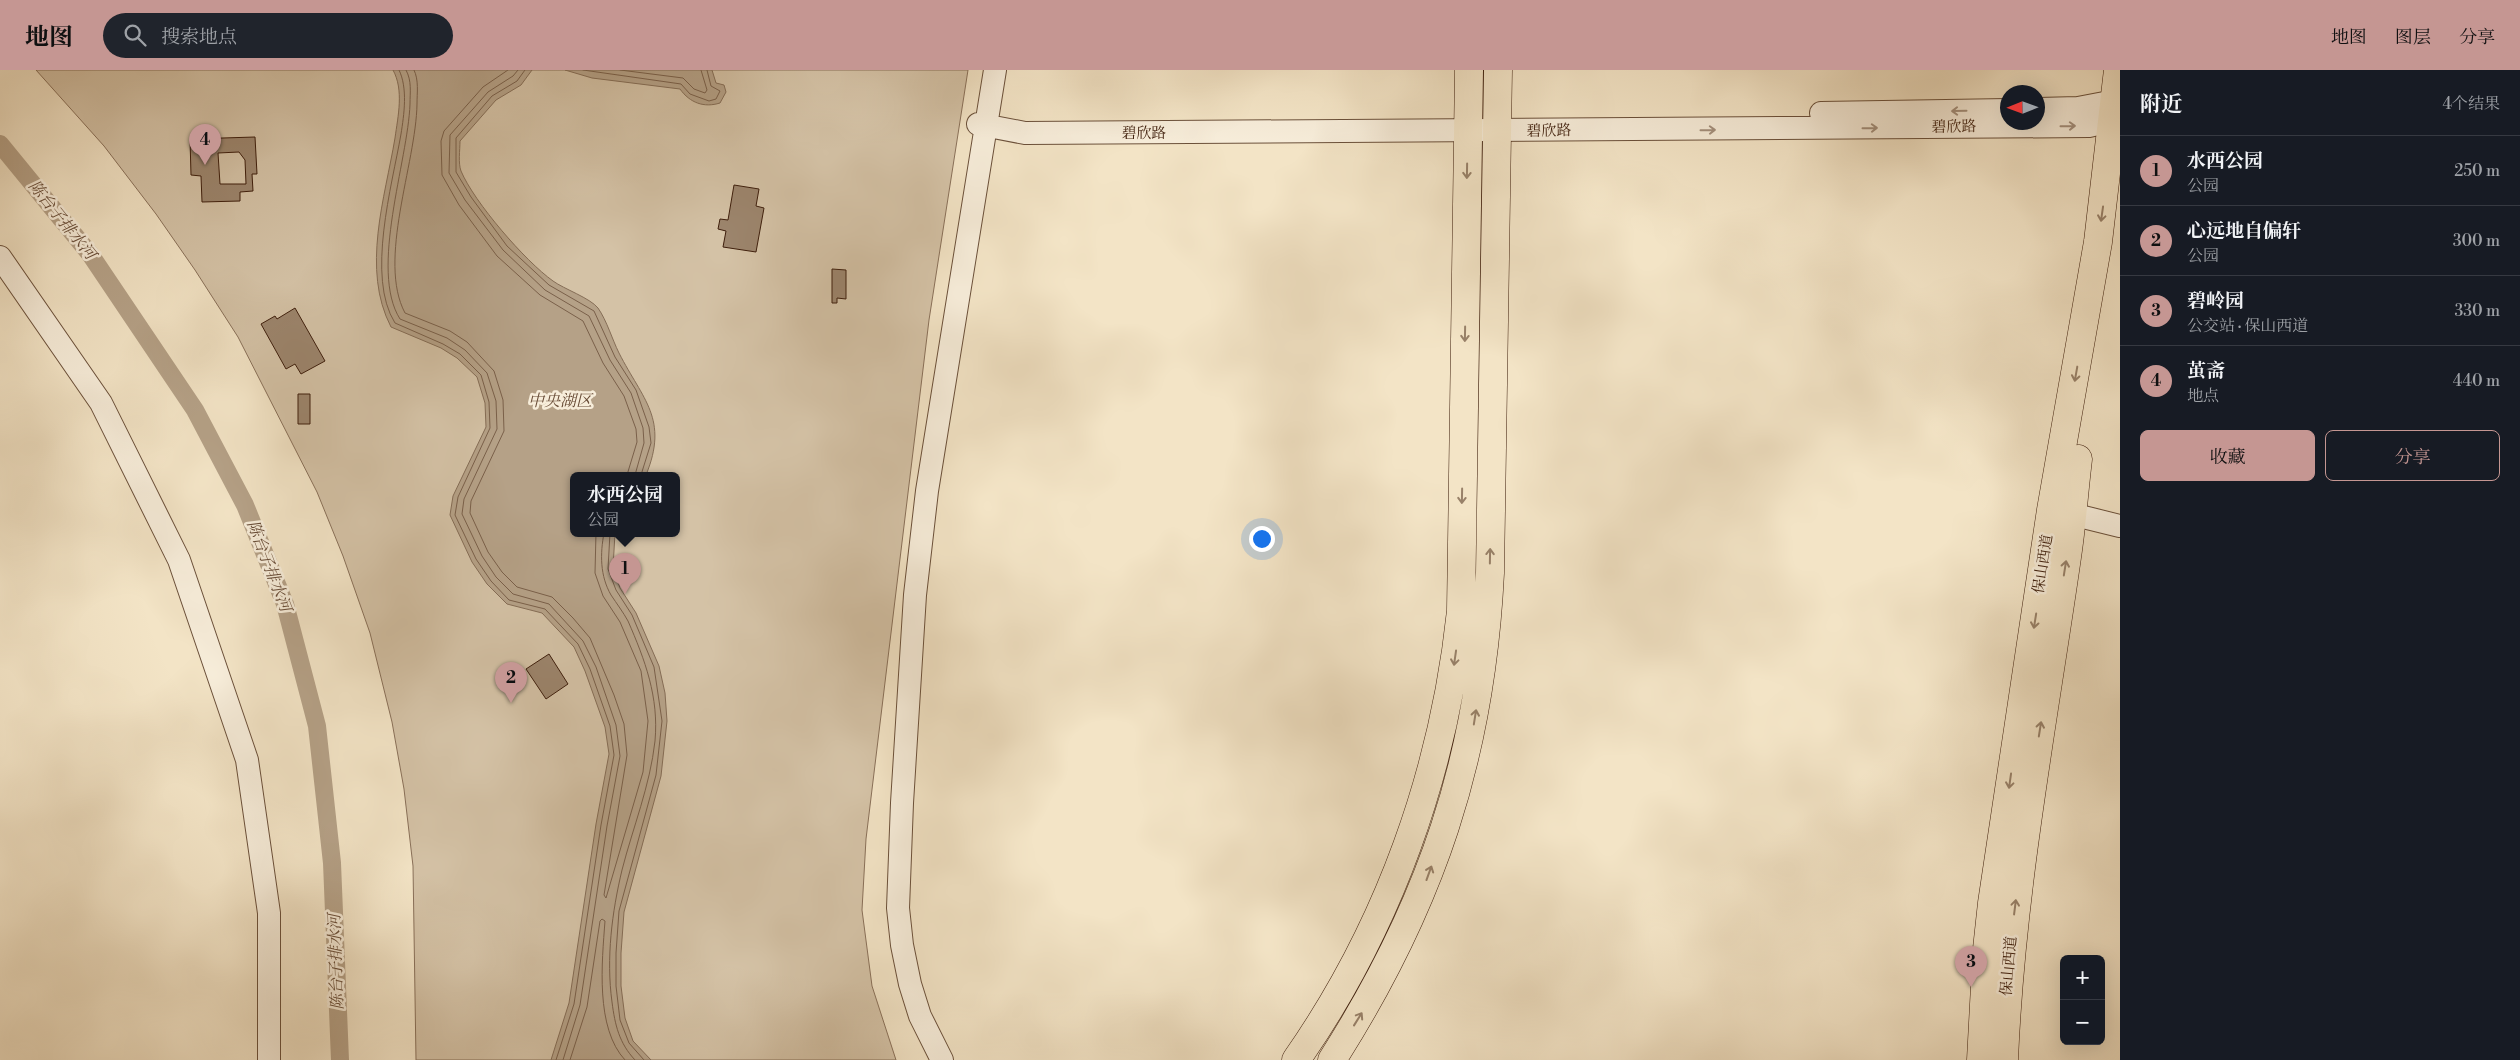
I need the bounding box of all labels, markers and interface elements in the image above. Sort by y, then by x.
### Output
search box [103,13,453,58]
icon: search [121,21,149,49]
text: 地图 [25,23,73,53]
text: 搜索地点 [161,25,237,49]
text: 地图 [2331,26,2367,49]
text: 图层 [2395,26,2431,49]
text: 分享 [2459,26,2495,49]
north arrow [2000,85,2045,130]
text: 附近 [2140,92,2182,118]
text: 4个结果 [2442,94,2500,114]
one-way arrow [1951,106,1968,116]
street label: 碧欣路 [1931,117,1977,137]
street label: 碧欣路 [1526,121,1572,141]
one-way arrow [2060,121,2076,131]
one-way arrow [1862,123,1878,133]
pin: 4 [189,124,221,165]
street label: 碧欣路 [1121,124,1167,143]
one-way arrow [1700,125,1716,135]
text: 水西公园 [2187,149,2263,173]
text: 1 [2152,161,2160,181]
text: 250 m [2454,161,2500,181]
one-way arrow [1462,162,1472,179]
water label: 陈台子排水河 [24,176,102,266]
text: 公园 [2187,176,2219,196]
one-way arrow [2097,205,2107,221]
text: 心远地自偏轩 [2187,219,2301,243]
text: 2 [2151,231,2161,251]
text: 300 m [2453,231,2500,251]
text: 公园 [2187,246,2219,266]
text: 碧岭园 [2187,289,2244,313]
text: 3 [2151,301,2161,321]
text: 330 m [2454,301,2500,321]
text: 公交站 · 保山西道 [2187,316,2308,336]
one-way arrow [1460,325,1470,341]
text: 茧斋 [2187,359,2225,383]
one-way arrow [2070,366,2080,382]
text: 4 [2151,371,2161,391]
text: 440 m [2453,371,2500,391]
text: 地点 [2187,386,2219,406]
water label: 中央湖区 [528,391,594,411]
button: 收藏 [2140,430,2315,481]
button: 分享 [2325,430,2500,481]
popup [570,472,680,537]
text: 水西公园 [587,483,663,507]
one-way arrow [1457,488,1467,504]
text: 公园 [587,510,619,530]
water label: 陈台子排水河 [242,518,297,617]
your location [1249,526,1275,552]
street label: 保山西道 [2029,533,2057,595]
one-way arrow [1485,548,1495,564]
pin: 1 [609,553,641,594]
one-way arrow [2060,560,2070,576]
one-way arrow [2029,612,2039,628]
one-way arrow [1450,650,1460,666]
pin: 2 [495,662,527,703]
one-way arrow [1470,710,1480,726]
one-way arrow [2035,721,2045,737]
one-way arrow [2005,773,2015,789]
one-way arrow [1425,866,1434,881]
one-way arrow [2010,899,2020,915]
water label: 陈台子排水河 [324,911,348,1010]
street label: 保山西道 [1997,935,2021,997]
pin: 3 [1955,946,1987,987]
map controls [2060,955,2105,1045]
button: + [2060,955,2105,1000]
button: − [2060,1000,2105,1045]
one-way arrow [1354,1012,1364,1026]

